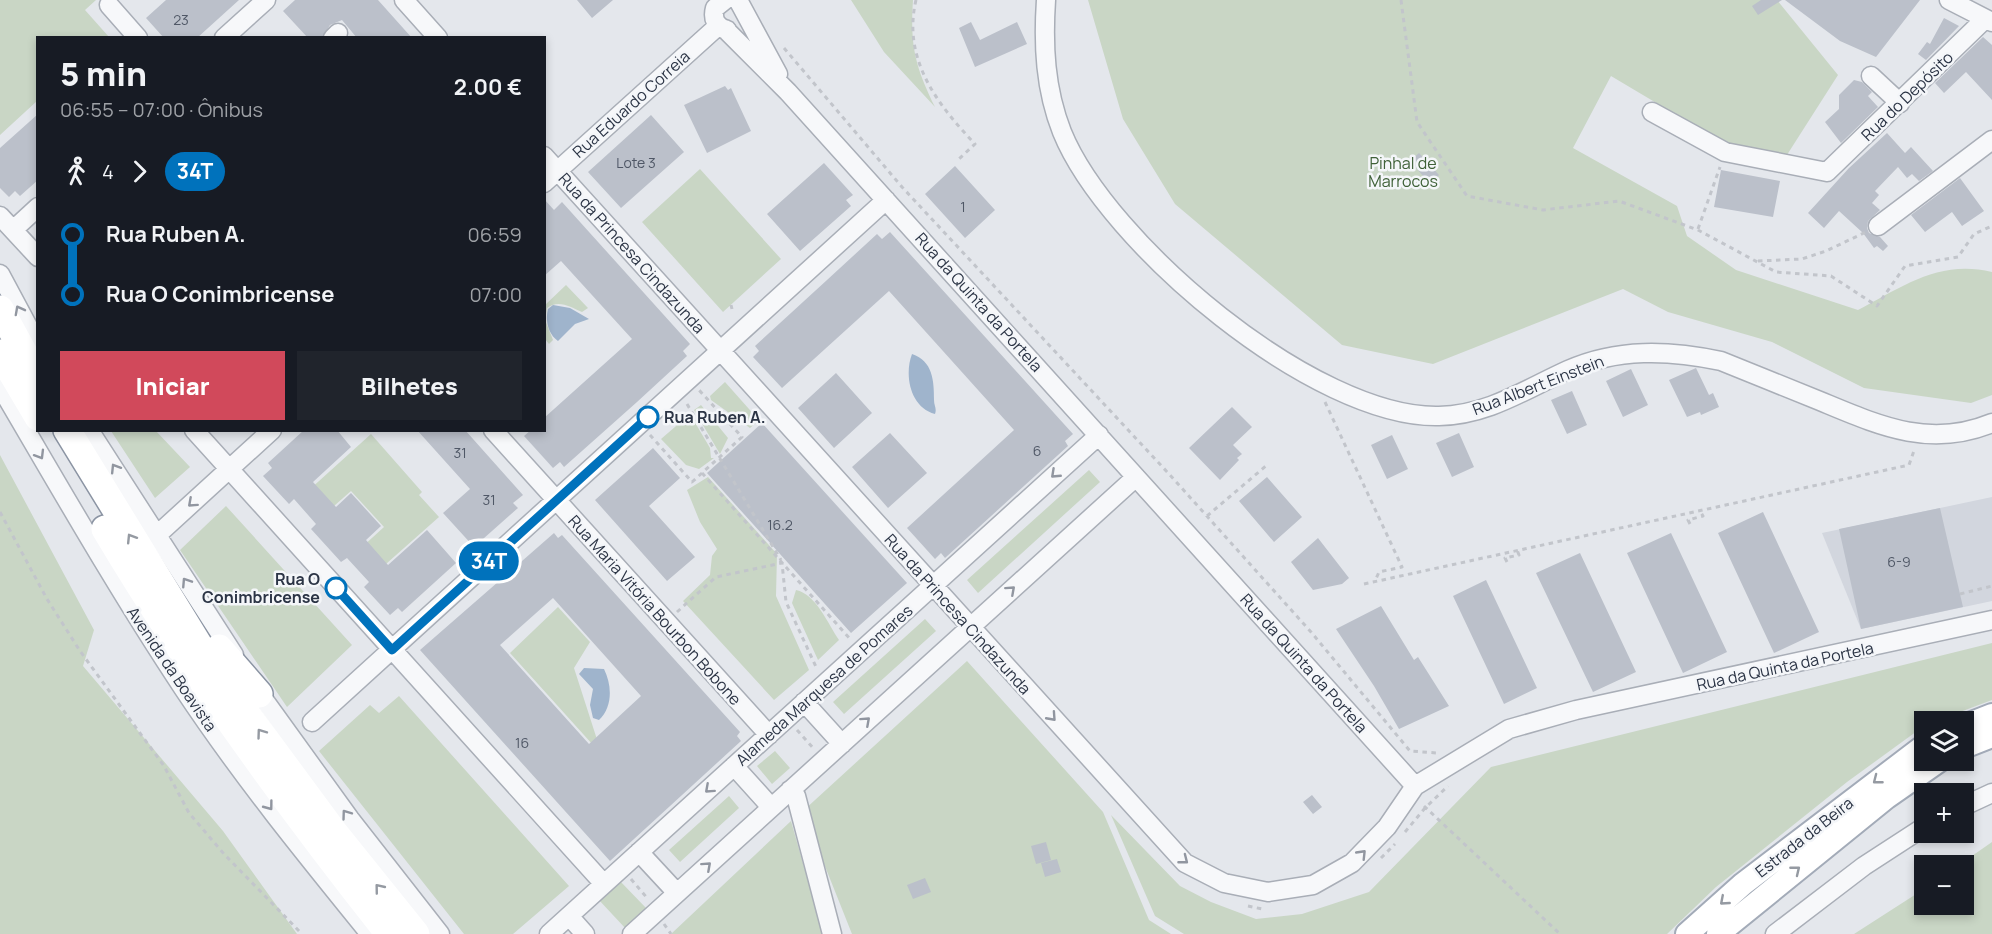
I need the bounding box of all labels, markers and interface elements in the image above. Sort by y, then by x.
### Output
house number: 23 [173,10,189,29]
street label: Rua Eduardo Correia [568,45,694,163]
street label: Rua do Depósito [1856,46,1958,146]
text: 5 min [60,51,147,96]
text: 2.00 € [454,72,522,102]
text: 06:55 – 07:00 · Ônibus [60,96,263,123]
park label: Pinhal de Marrocos [1368,152,1438,192]
house number: Lote 3 [616,153,656,172]
icon: walk [60,155,93,188]
icon: forward [123,155,156,188]
text: 34T [177,157,213,185]
text: 4 [102,158,114,185]
street label: Rua da Princesa Cindazunda [554,168,710,338]
house number: 1 [960,197,966,216]
text: Rua Ruben A. [106,219,246,249]
text: 06:59 [467,221,522,248]
street label: Rua da Quinta da Portela [910,228,1048,376]
text: Rua O Conimbricense [106,279,334,309]
text: 07:00 [469,281,522,308]
one-way arrow [15,305,26,316]
street label: Rua Albert Einstein [1469,350,1607,420]
button: Iniciar [60,351,285,420]
button: Bilhetes [297,351,522,420]
marker: Rua Ruben A. [637,406,659,428]
place label: Rua Ruben A. [664,406,766,428]
house number: 6 [1033,441,1041,460]
house number: 31 [453,443,467,462]
one-way arrow [33,449,45,459]
one-way arrow [110,464,122,474]
one-way arrow [1051,467,1062,478]
house number: 31 [482,490,496,509]
one-way arrow [189,496,199,507]
street label: Rua Maria Vitória Bourbon Bobone [564,510,746,710]
house number: 16.2 [767,515,793,534]
street label: Rua da Princesa Cindazunda [880,529,1036,699]
one-way arrow [127,534,139,544]
line badge: 34T [454,542,524,580]
text: 34T [471,547,507,575]
house number: 6-9 [1887,552,1911,571]
place label: Rua O Conimbricense [202,568,320,608]
marker: Rua O Conimbricense [325,577,347,599]
one-way arrow [182,578,193,589]
one-way arrow [1004,586,1015,597]
street label: Rua da Quinta da Portela [1235,589,1373,737]
street label: Alameda Marquesa de Pomares [731,600,917,770]
street label: Avenida da Boavista [122,602,222,736]
street label: Rua da Quinta da Portela [1694,636,1876,696]
one-way arrow [1044,710,1055,721]
map controls [1914,711,1974,915]
button: layers [1914,711,1974,771]
one-way arrow [860,717,870,728]
one-way arrow [257,728,268,739]
house number: 16 [515,733,529,752]
one-way arrow [1873,773,1884,784]
one-way arrow [705,782,716,793]
button: + [1914,783,1974,843]
street label: Estrada da Beira [1750,792,1858,882]
one-way arrow [261,799,272,810]
one-way arrow [343,809,354,820]
one-way arrow [1354,850,1365,861]
one-way arrow [1178,853,1189,864]
button: − [1914,855,1974,915]
one-way arrow [700,862,710,873]
one-way arrow [1789,866,1800,877]
one-way arrow [376,884,387,895]
one-way arrow [1720,894,1731,905]

